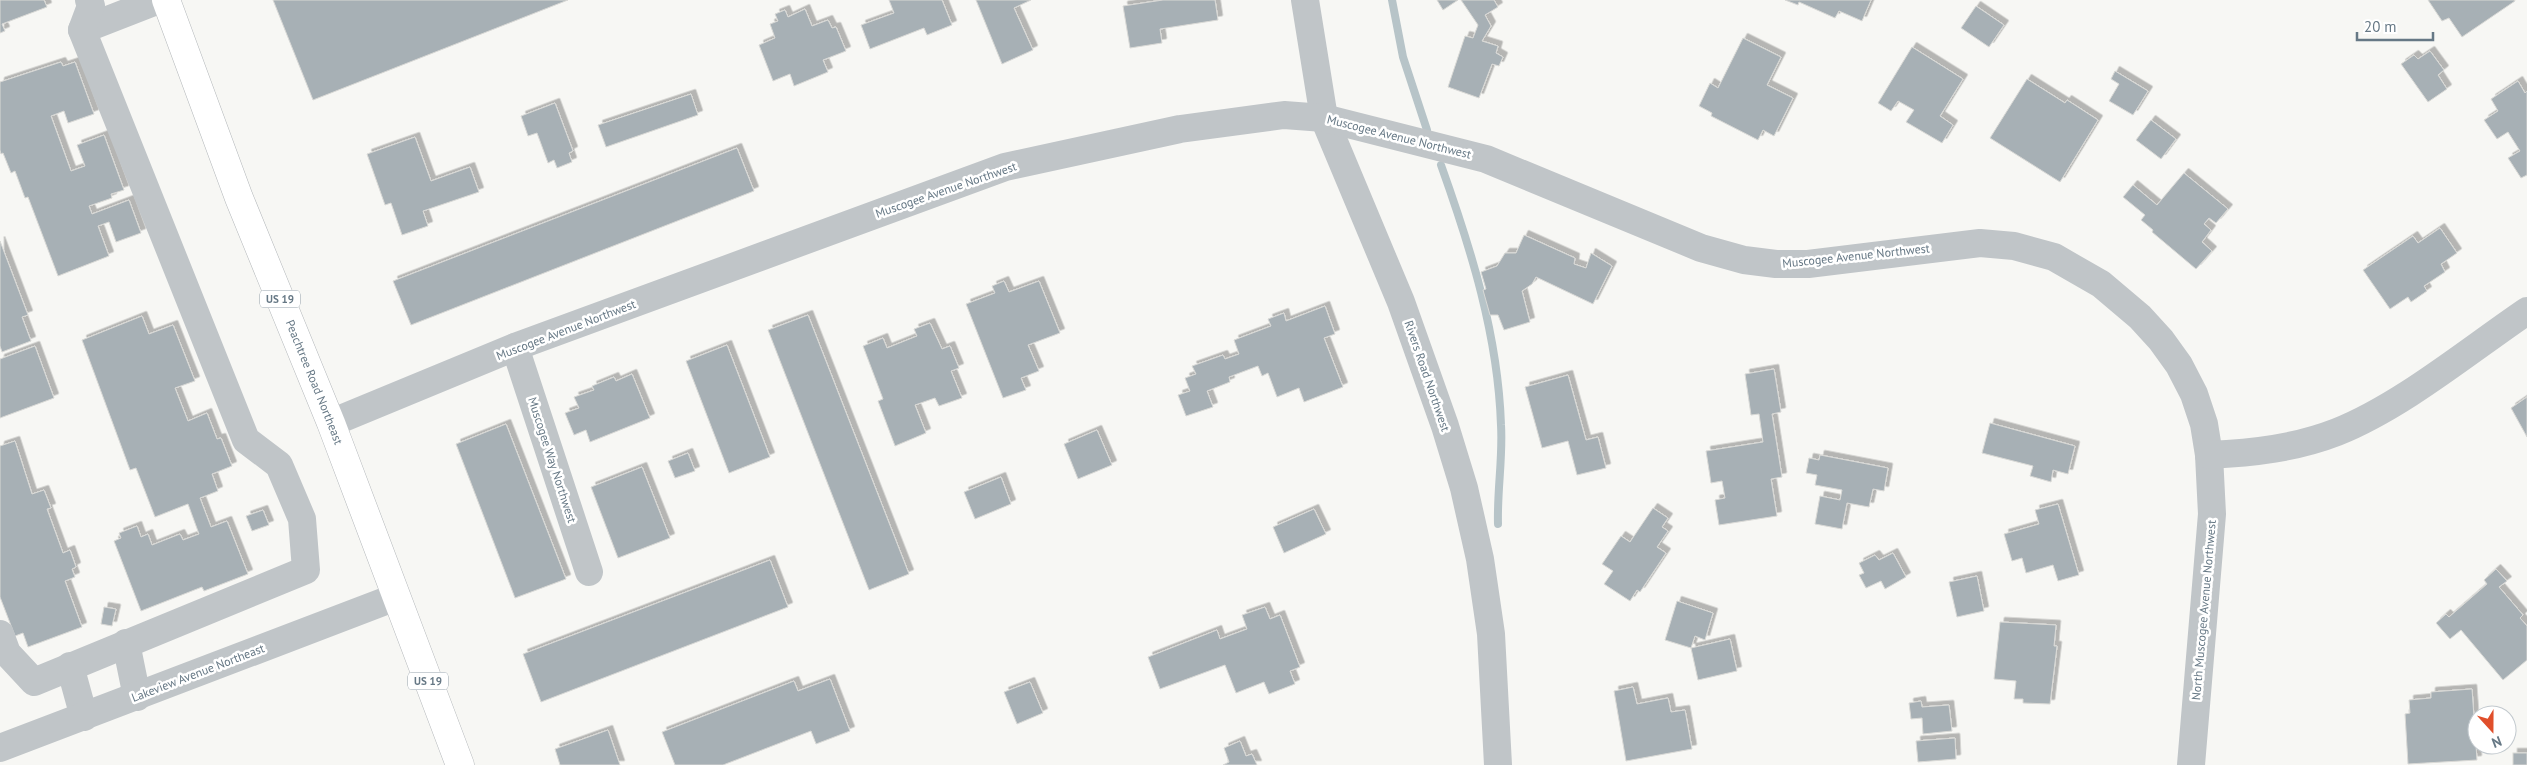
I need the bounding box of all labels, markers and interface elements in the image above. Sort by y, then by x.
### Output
scale bar [2357,10,2433,42]
text: 20 m [2364,17,2397,36]
street label: Muscogee Avenue Northwest [1325,111,1473,162]
street label: Muscogee Avenue Northwest [873,158,1018,221]
street label: Muscogee Avenue Northwest [1782,240,1930,271]
road number: US 19 [260,290,300,308]
street label: Muscogee Avenue Northwest [494,296,638,363]
street label: Peachtree Road Northeast [283,317,346,447]
street label: Rivers Road Northwest [1401,318,1454,433]
street label: Muscogee Way Northwest [525,395,580,525]
street label: North Muscogee Avenue Northwest [2188,519,2219,701]
street label: Lakeview Avenue Northeast [129,640,266,705]
road number: US 19 [408,672,448,689]
north arrow [2467,705,2517,755]
text: N [2489,732,2504,752]

